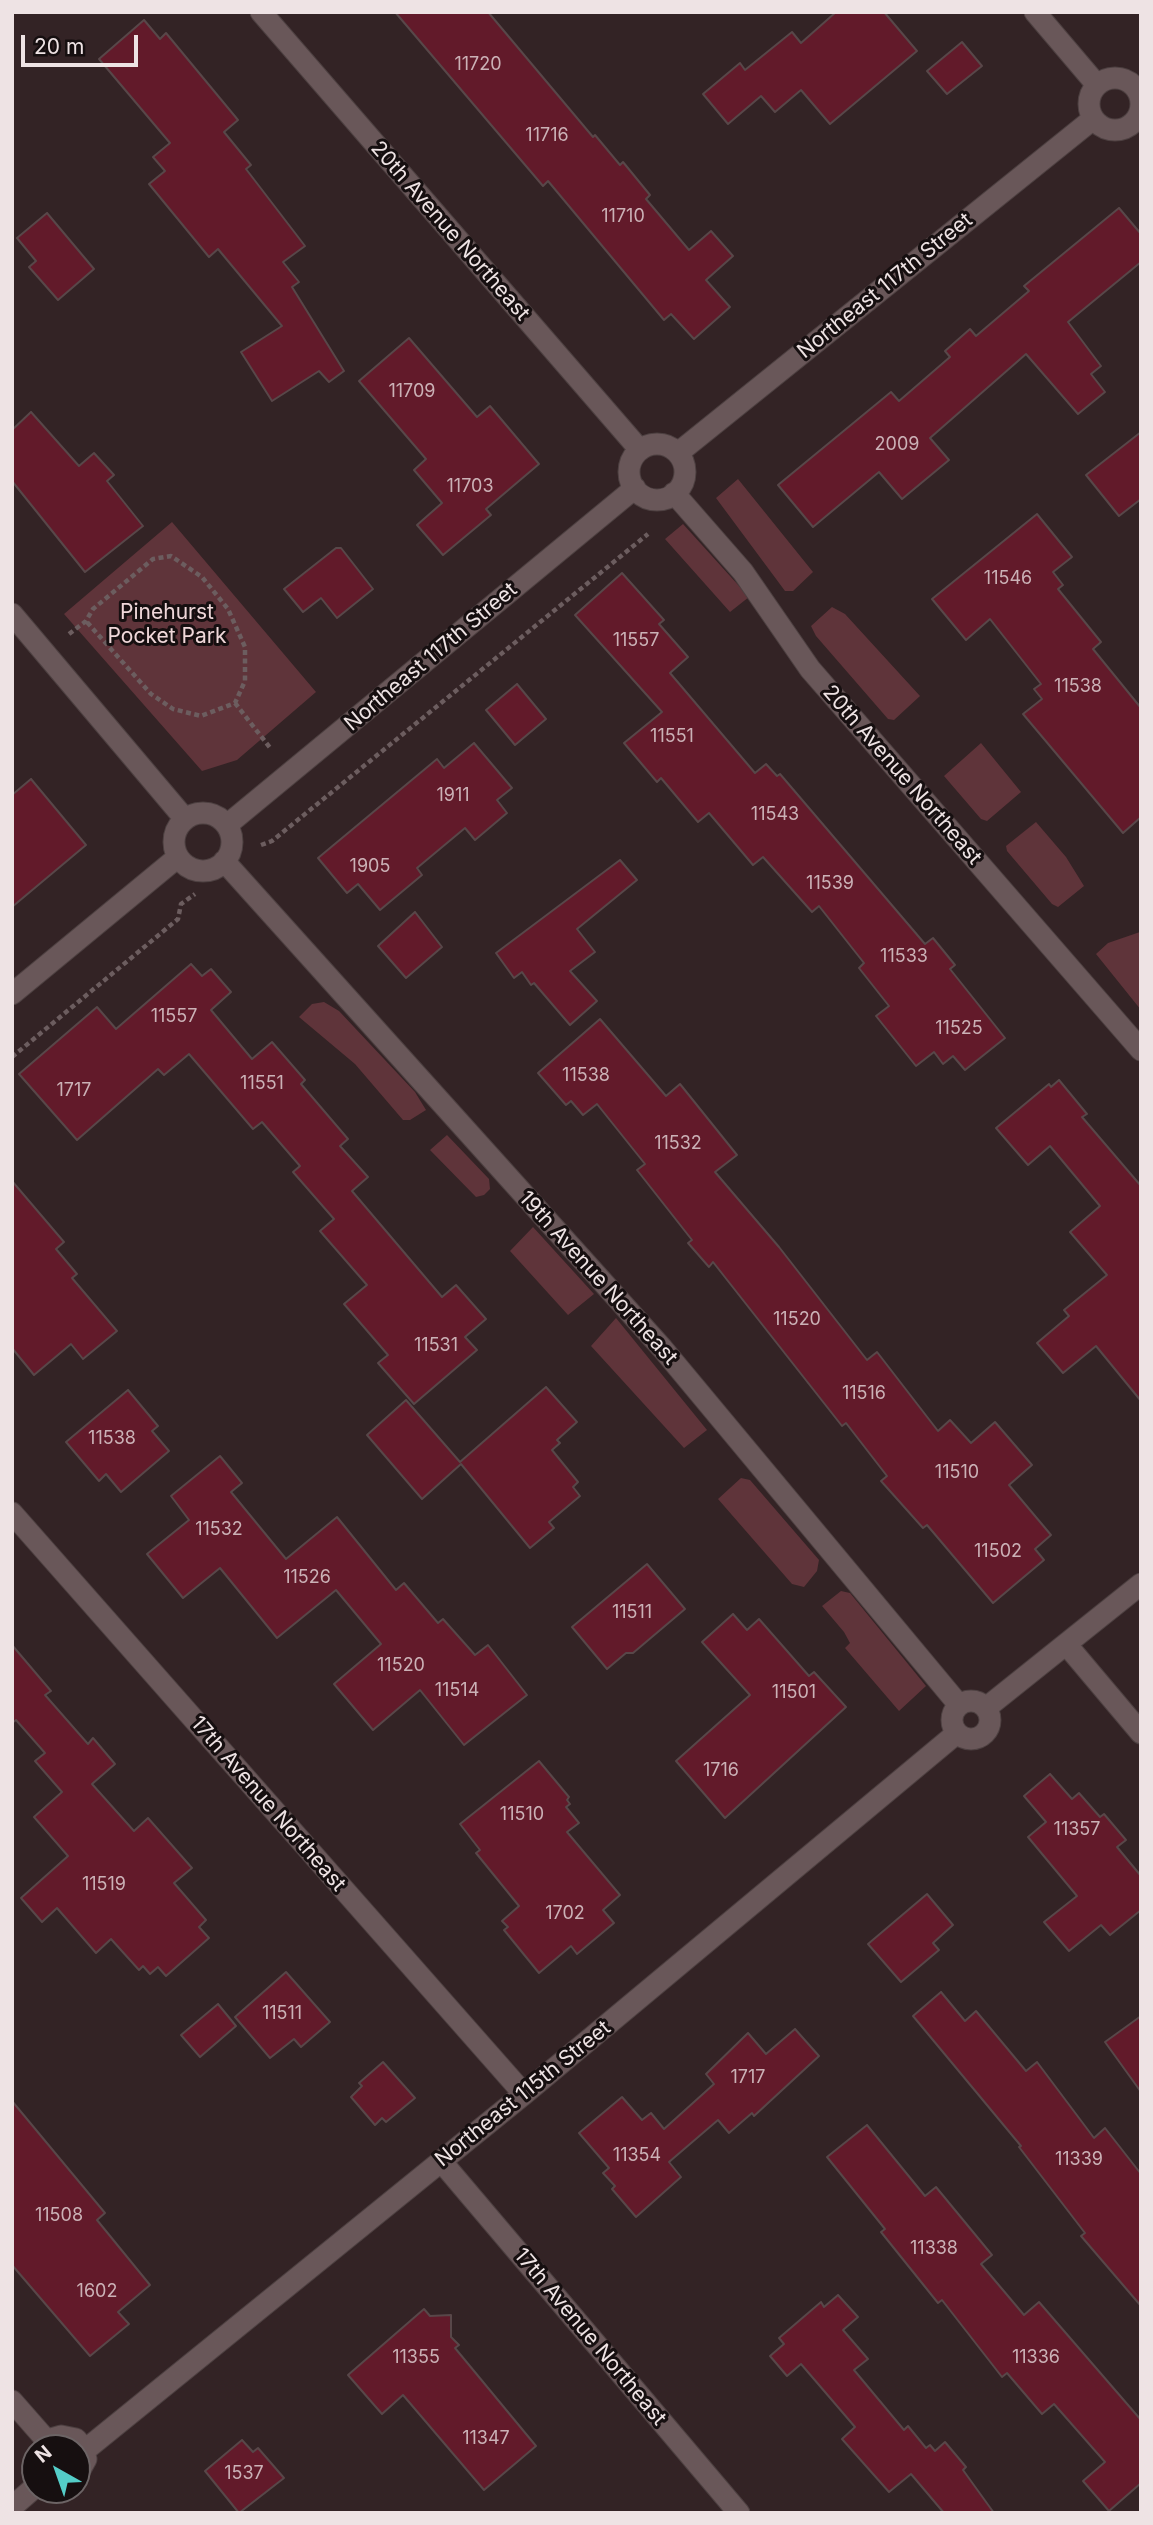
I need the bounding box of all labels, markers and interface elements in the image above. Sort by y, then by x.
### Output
scale bar [24,21,142,65]
text: 20 m [34,34,84,59]
house number: 11720 [454,54,502,76]
house number: 11716 [525,125,569,147]
street label: 20th Avenue Northeast [365,136,535,326]
house number: 11710 [601,206,645,228]
street label: Northeast 117th Street [793,208,977,364]
house number: 11709 [388,381,436,403]
house number: 2009 [875,434,919,456]
house number: 11703 [446,476,494,498]
house number: 11546 [984,568,1032,590]
street label: Northeast 117th Street [340,577,522,737]
park label: Pinehurst Pocket Park [108,600,226,650]
house number: 11557 [613,630,659,652]
house number: 11538 [1054,676,1102,698]
street label: 20th Avenue Northeast [817,680,987,870]
house number: 11551 [650,726,694,748]
house number: 1911 [436,785,470,807]
house number: 11543 [751,804,799,826]
house number: 1905 [350,856,390,878]
house number: 11539 [806,873,854,895]
house number: 11533 [880,946,928,968]
house number: 11557 [151,1006,197,1028]
house number: 11525 [935,1018,983,1040]
house number: 11538 [562,1065,610,1087]
house number: 11551 [240,1073,284,1095]
house number: 1717 [56,1080,92,1102]
house number: 11532 [654,1133,702,1155]
street label: 19th Avenue Northeast [513,1186,683,1370]
house number: 11520 [773,1309,821,1331]
house number: 11531 [414,1335,458,1357]
house number: 11516 [842,1383,886,1405]
house number: 11538 [88,1428,136,1450]
house number: 11510 [935,1462,979,1484]
house number: 11532 [195,1519,243,1541]
house number: 11502 [974,1541,1022,1563]
house number: 11526 [283,1567,331,1589]
house number: 11511 [612,1602,652,1624]
house number: 11520 [377,1655,425,1677]
house number: 11514 [435,1680,479,1702]
house number: 11501 [772,1682,816,1704]
street label: 17th Avenue Northeast [185,1711,351,1897]
house number: 1716 [703,1760,739,1782]
house number: 11510 [500,1804,544,1826]
house number: 11357 [1054,1819,1100,1841]
house number: 11519 [82,1874,126,1896]
house number: 1702 [545,1903,585,1925]
house number: 11511 [262,2003,302,2025]
street label: Northeast 115th Street [430,2016,616,2172]
house number: 1717 [730,2067,766,2089]
house number: 11354 [613,2145,661,2167]
house number: 11339 [1055,2149,1103,2171]
house number: 11508 [35,2205,83,2227]
house number: 11338 [910,2238,958,2260]
street label: 17th Avenue Northeast [509,2243,671,2431]
house number: 1602 [77,2281,117,2303]
house number: 11355 [392,2347,440,2369]
house number: 11336 [1012,2347,1060,2369]
house number: 11347 [462,2428,510,2450]
north arrow [21,2434,91,2504]
text: N [31,2441,56,2468]
house number: 1537 [224,2463,264,2485]

